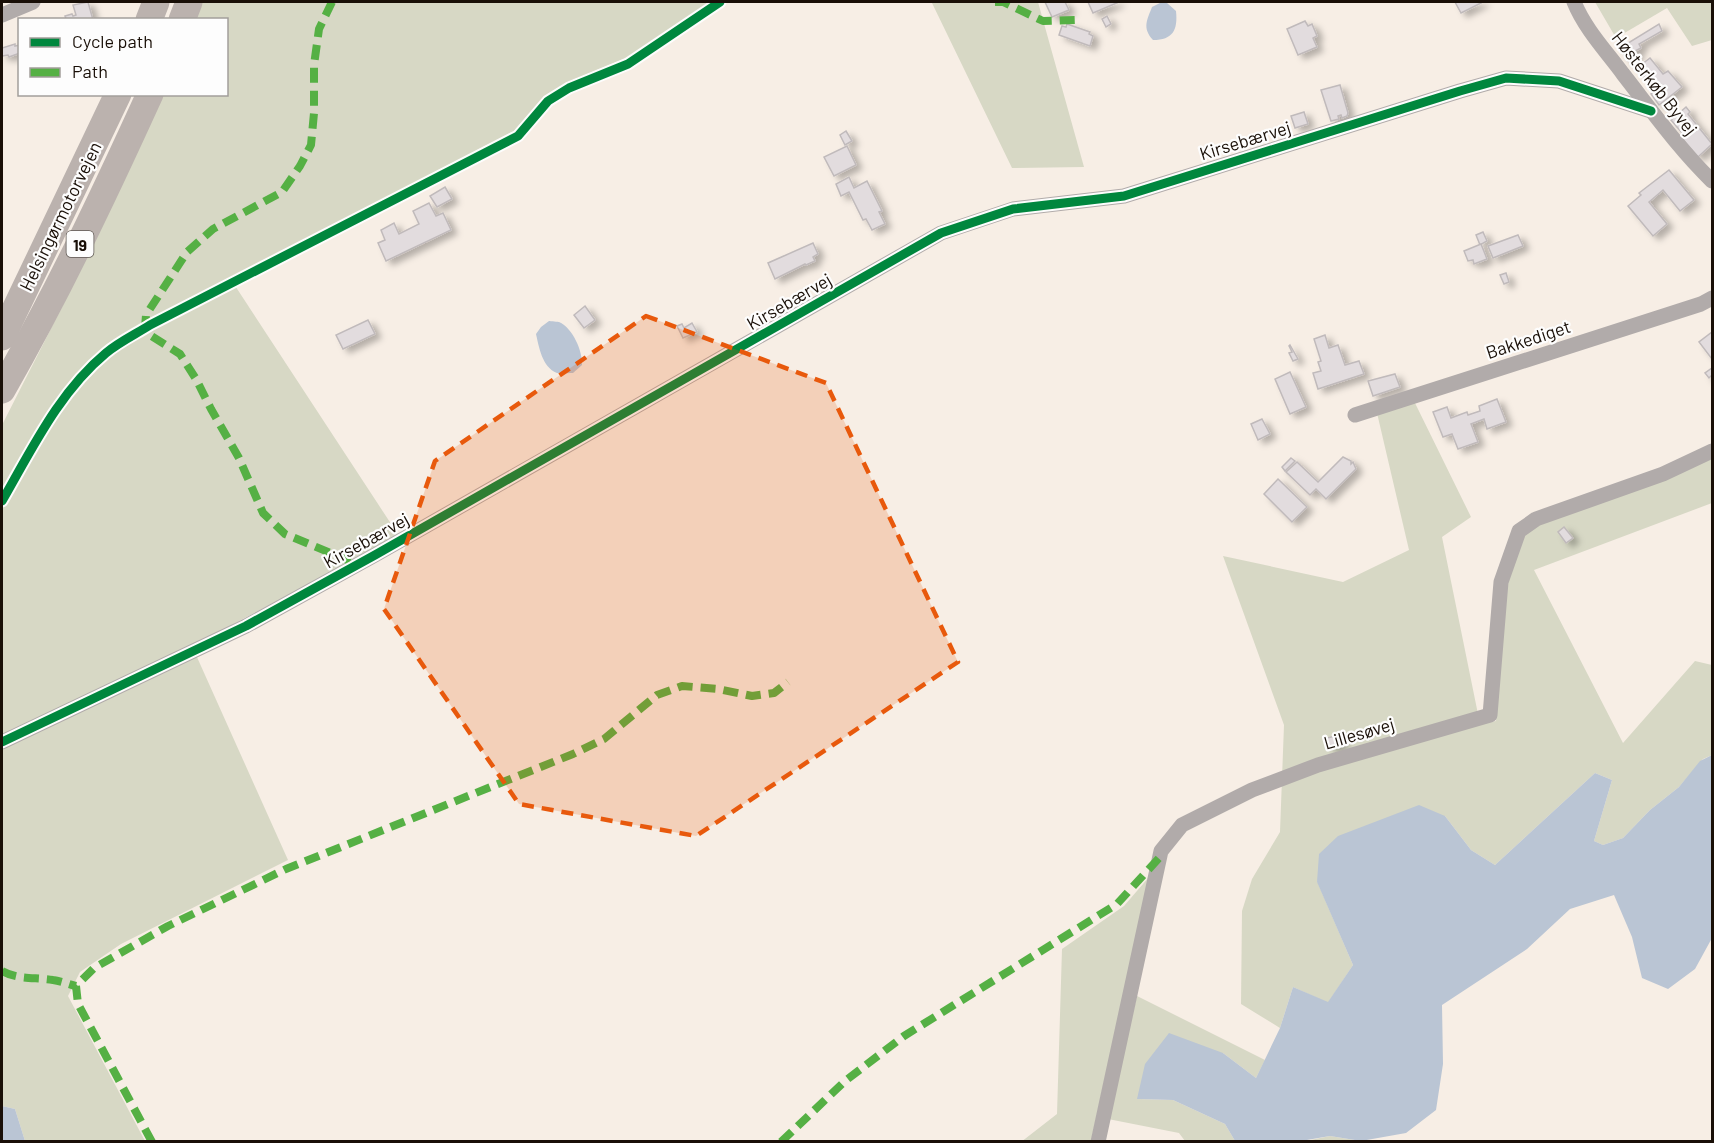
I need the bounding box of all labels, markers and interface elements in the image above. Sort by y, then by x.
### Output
legend [18,18,228,96]
street label: Høsterkøb Byvej [1608,27,1702,139]
text: Cycle path [72,30,153,52]
text: Path [72,60,108,82]
street label: Kirsebærvej [1197,116,1293,164]
street label: Helsingørmotorvejen [14,138,106,294]
road number: 19 [66,231,94,257]
street label: Kirsebærvej [743,268,835,334]
street label: Bakkediget [1483,315,1573,363]
street label: Kirsebærvej [319,507,413,573]
street label: Lillesøvej [1321,712,1397,754]

